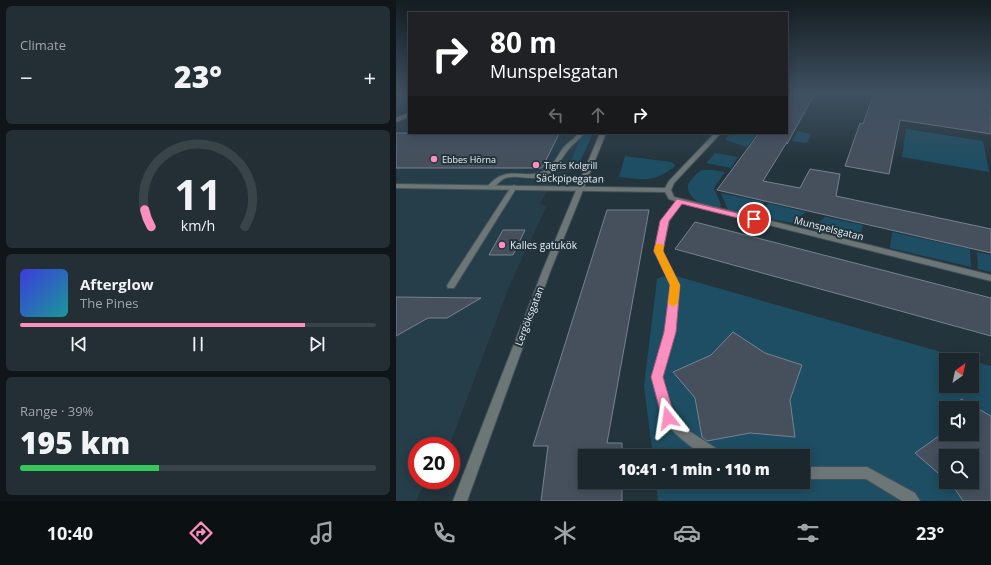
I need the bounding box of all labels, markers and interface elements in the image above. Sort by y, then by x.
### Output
text: 80 m [490,23,557,61]
icon: right [424,28,476,80]
text: Climate [20,36,66,54]
text: 23° [174,56,222,97]
text: Munspelsgatan [490,59,618,83]
text: − [20,62,33,92]
text: + [363,62,376,92]
icon: left [545,104,567,126]
icon: ahead [587,104,609,126]
icon: right [629,104,651,126]
place label: Ebbes Hörna [442,153,496,166]
marker: Ebbes Hörna [429,154,439,164]
place label: Tigris Kolgrill [544,159,597,172]
marker: Tigris Kolgrill [531,160,541,170]
text: 11 [174,165,222,221]
street label: Säckpipegatan [536,170,604,186]
pin [737,202,771,236]
icon: arrive [743,208,765,230]
street label: Munspelsgatan [793,213,865,243]
text: km/h [181,215,215,234]
place label: Kalles gatukök [510,238,578,252]
marker: Kalles gatukök [497,240,507,250]
text: Afterglow [80,274,154,294]
street label: Lergöksgatan [511,284,547,348]
text: The Pines [80,294,138,312]
icon: previous [68,333,90,355]
icon: pause [187,333,209,355]
icon: next [306,333,328,355]
north arrow [939,353,979,393]
map controls [939,353,979,489]
position arrow [647,397,689,439]
button: sound [939,401,979,441]
text: Range · 39% [20,402,93,420]
text: 195 km [20,422,130,463]
speed limit sign: 20 [408,437,460,489]
button: search [939,449,979,489]
text: 10:41 · 1 min · 110 m [618,459,770,479]
icon: directions [187,519,215,547]
icon: music [308,519,336,547]
icon: phone [430,519,458,547]
icon: climate [551,519,579,547]
icon: car [673,519,701,547]
icon: filters [794,519,822,547]
text: 10:40 [47,521,93,545]
text: 23° [916,521,944,545]

